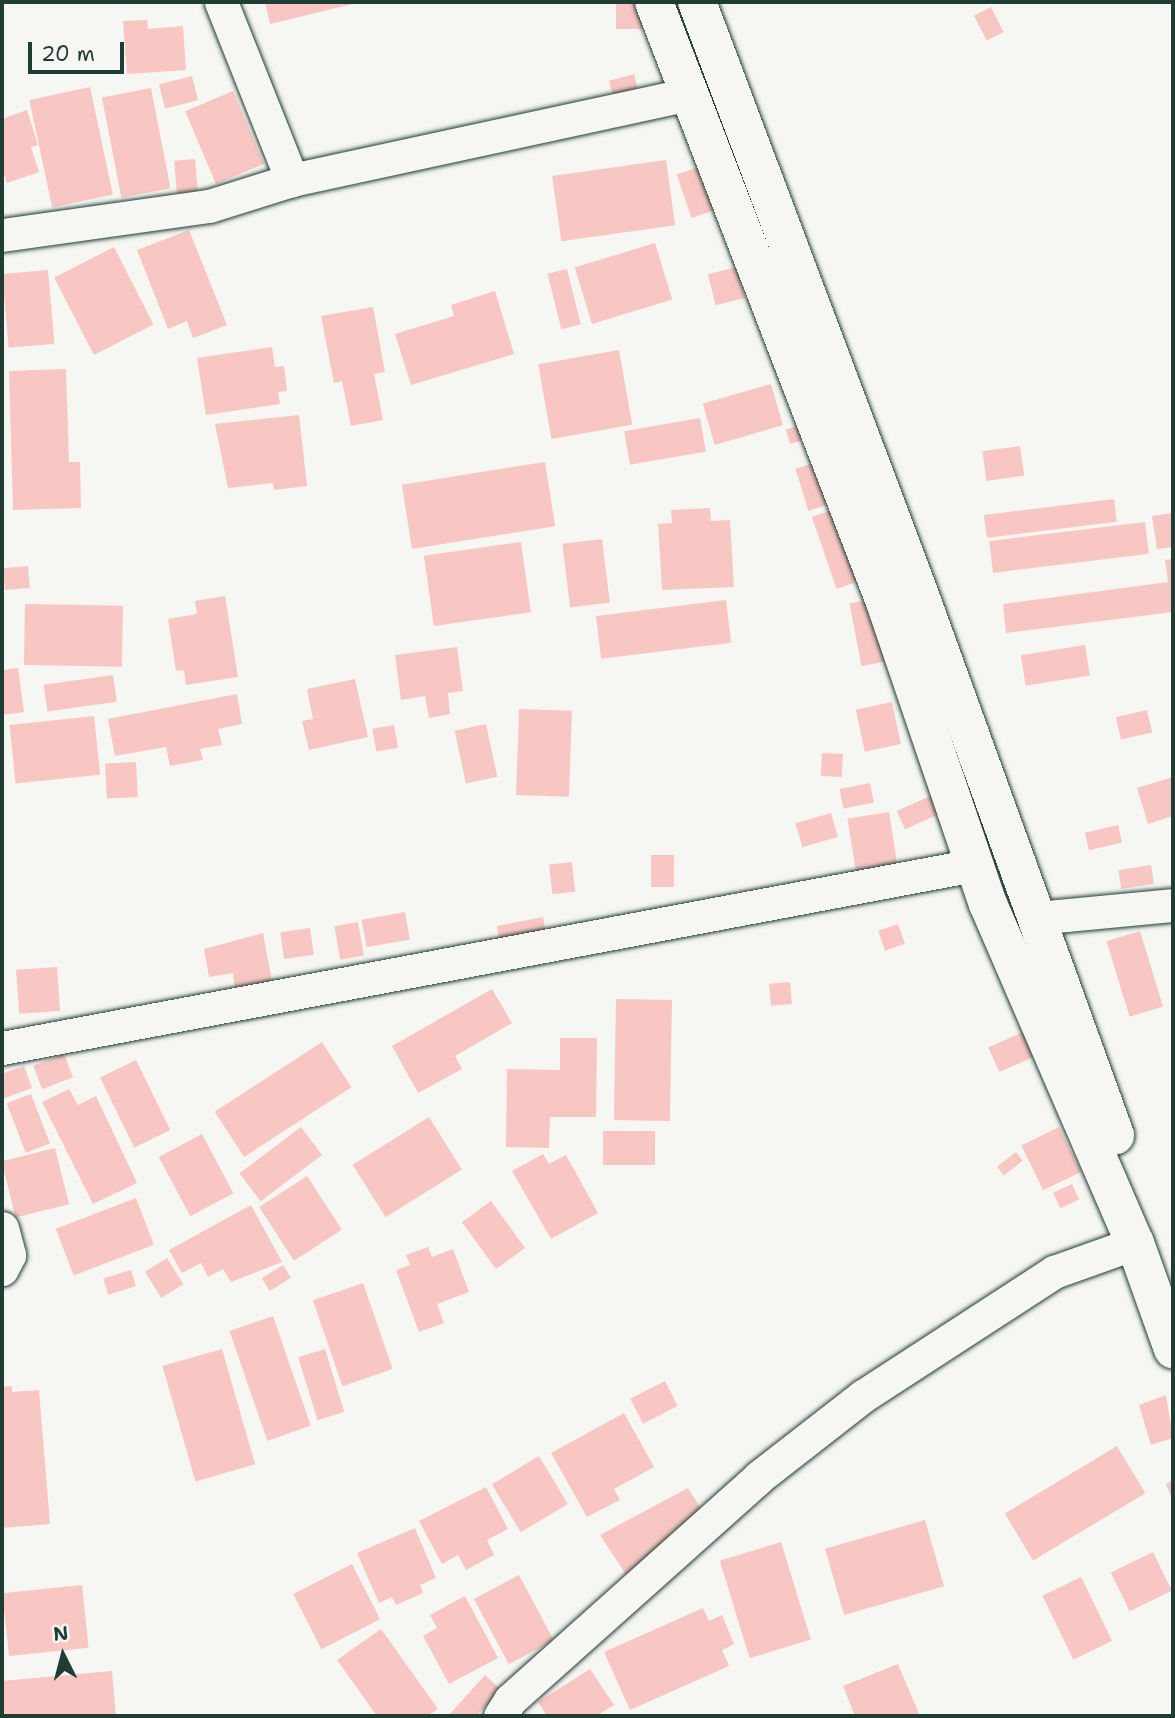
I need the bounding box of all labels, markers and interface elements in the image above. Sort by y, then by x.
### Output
scale bar [32,28,128,72]
text: 20 m [41,40,95,68]
north arrow [28,1620,98,1690]
text: N [52,1620,70,1647]

